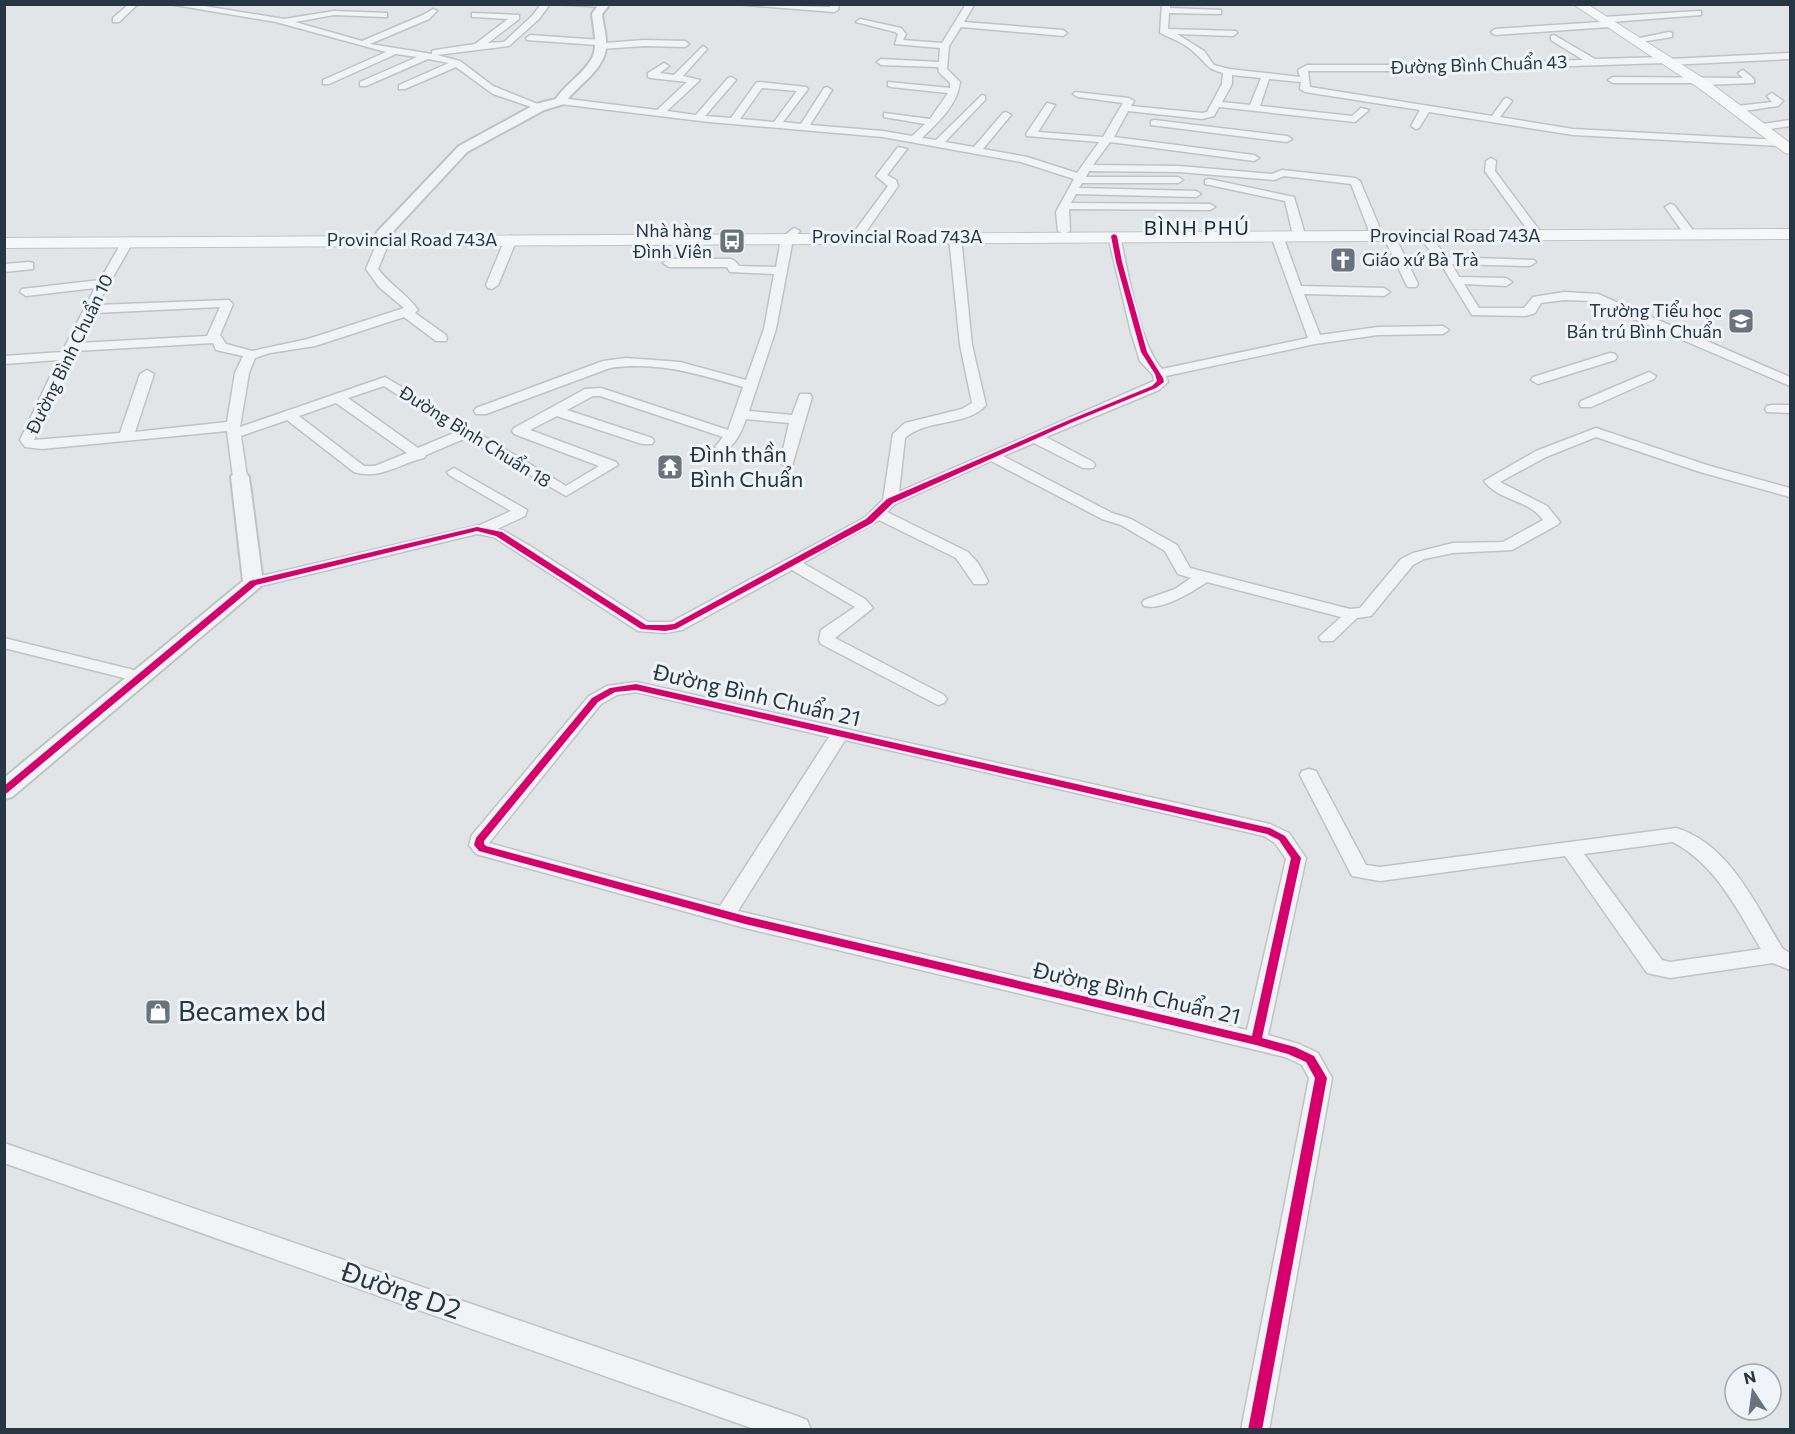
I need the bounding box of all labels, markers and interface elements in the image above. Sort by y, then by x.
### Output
street label: Đường Bình Chuẩn 43 [1389,50,1568,78]
district label: BÌNH PHÚ [1144,215,1250,239]
place label: Nhà hàng Đình Viên [632,219,712,262]
street label: Provincial Road 743A [1370,224,1540,246]
street label: Provincial Road 743A [812,225,982,247]
bus stop icon: Nhà hàng Đình Viên [717,226,747,256]
street label: Provincial Road 743A [327,228,497,250]
church icon: Giáo xứ Bà Trà [1328,245,1358,275]
place label: Giáo xứ Bà Trà [1362,248,1479,270]
street label: Đường Bình Chuẩn 10 [20,270,117,438]
place label: Trường Tiểu học Bán trú Bình Chuẩn [1567,299,1722,342]
school or university icon: Trường Tiểu học Bán trú Bình Chuẩn [1726,306,1756,336]
street label: Đường Bình Chuẩn 18 [395,380,555,492]
place label: Đình thần Bình Chuẩn [689,440,803,492]
temple icon: Đình thần Bình Chuẩn [655,452,685,482]
street label: Đường Bình Chuẩn 21 [650,657,863,731]
street label: Đường Bình Chuẩn 21 [1030,955,1243,1029]
place label: Becamex bd [178,994,326,1027]
shop icon: Becamex bd [143,997,173,1027]
street label: Đường D2 [336,1253,466,1325]
north arrow [1723,1362,1783,1422]
text: N [1742,1366,1757,1388]

